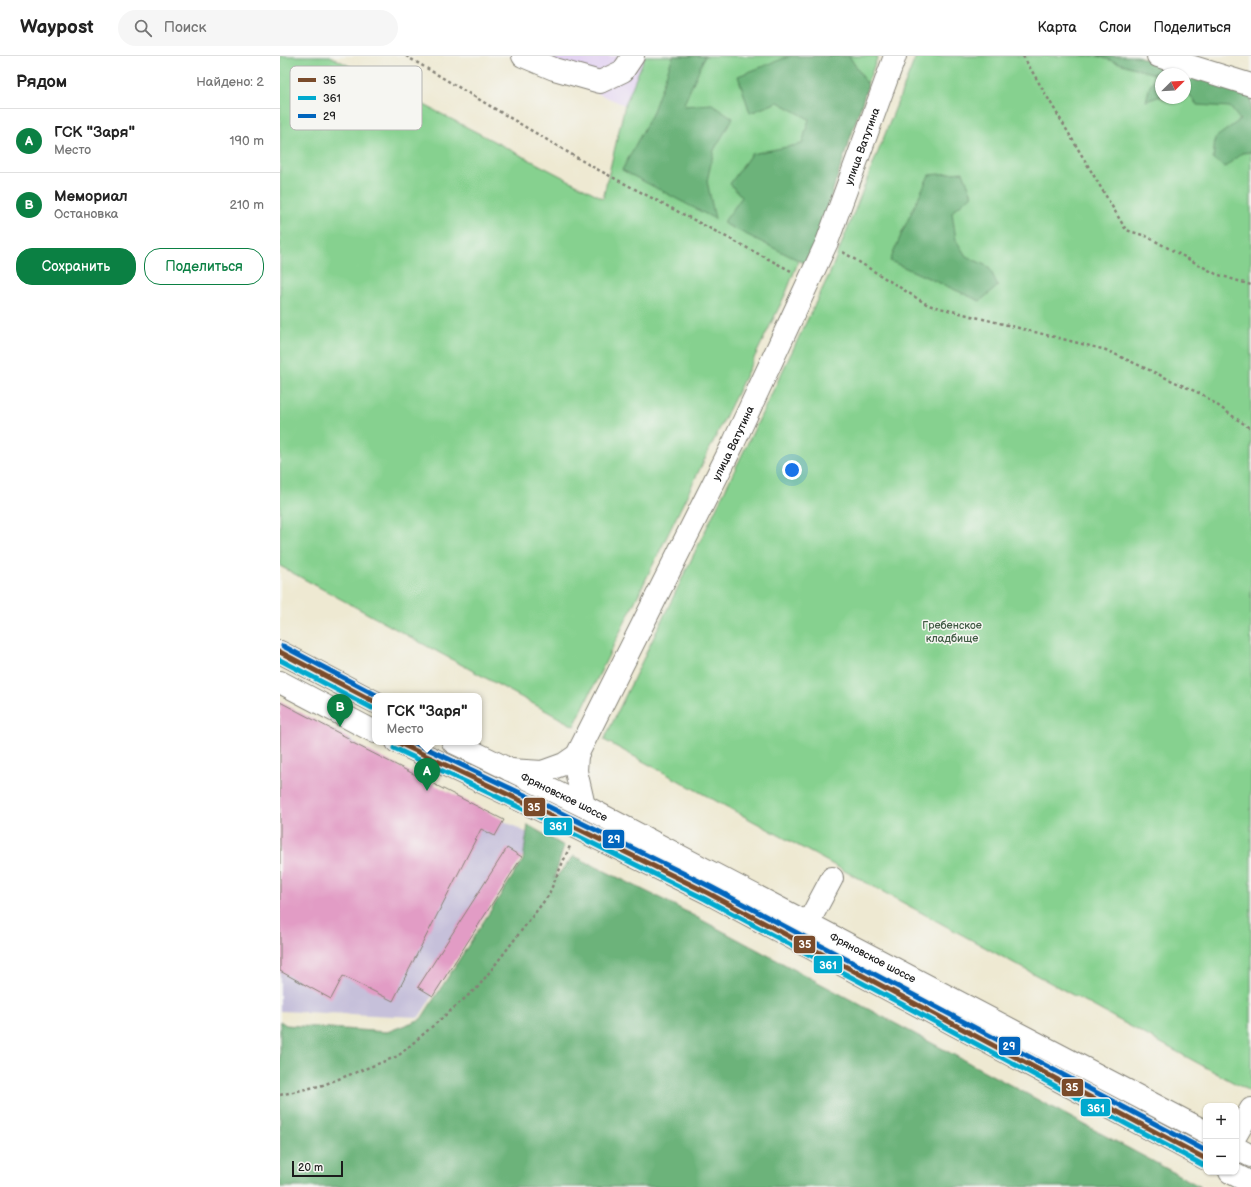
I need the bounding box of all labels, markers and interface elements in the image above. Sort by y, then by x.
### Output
search box [118,10,398,46]
text: Waypost [20,16,94,39]
icon: search [132,17,154,39]
text: Поиск [164,18,206,37]
text: Карта [1037,19,1077,36]
text: Слои [1099,19,1131,36]
text: Поделиться [1153,19,1231,36]
legend [290,66,422,130]
north arrow [1155,68,1191,104]
text: Рядом [16,72,67,92]
text: Найдено: 2 [196,74,264,90]
text: 35 [323,74,336,87]
text: 361 [323,92,341,105]
street label: улица Ватутина [842,106,883,187]
text: 29 [323,110,336,123]
text: ГСК "Заря" [54,123,135,142]
text: A [25,133,33,149]
text: 190 m [230,133,264,149]
text: Место [54,142,91,158]
text: Мемориал [54,187,128,206]
text: B [24,197,34,213]
text: 210 m [230,197,264,213]
text: Остановка [54,206,119,222]
button: Сохранить [16,248,136,285]
button: Поделиться [144,248,264,285]
street label: улица Ватутина [710,404,757,483]
your location [782,460,802,480]
park label: Гребенское кладбище [922,619,982,645]
popup [372,693,482,745]
pin: B [327,694,353,727]
text: ГСК "Заря" [387,702,467,721]
text: Место [387,721,424,737]
pin: A [414,758,440,791]
street label: Фряновское шоссе [518,770,610,824]
line badge: 35 [523,797,546,817]
text: 35 [528,801,541,814]
line badge: 361 [543,817,573,836]
text: 361 [549,820,567,833]
line badge: 29 [602,829,625,849]
text: 29 [607,833,621,846]
street label: Фряновское шоссе [827,930,918,986]
line badge: 35 [793,935,816,954]
text: 35 [799,938,812,951]
line badge: 361 [813,955,843,974]
text: 361 [819,959,837,972]
line badge: 29 [998,1036,1021,1056]
text: 29 [1002,1040,1016,1053]
line badge: 35 [1061,1078,1084,1097]
text: 35 [1066,1081,1079,1094]
line badge: 361 [1080,1098,1111,1117]
text: 361 [1087,1102,1105,1115]
map controls [1203,1103,1239,1175]
button: + [1203,1103,1239,1139]
button: − [1203,1139,1239,1175]
scale bar [292,1159,343,1178]
text: 20 m [298,1161,323,1174]

